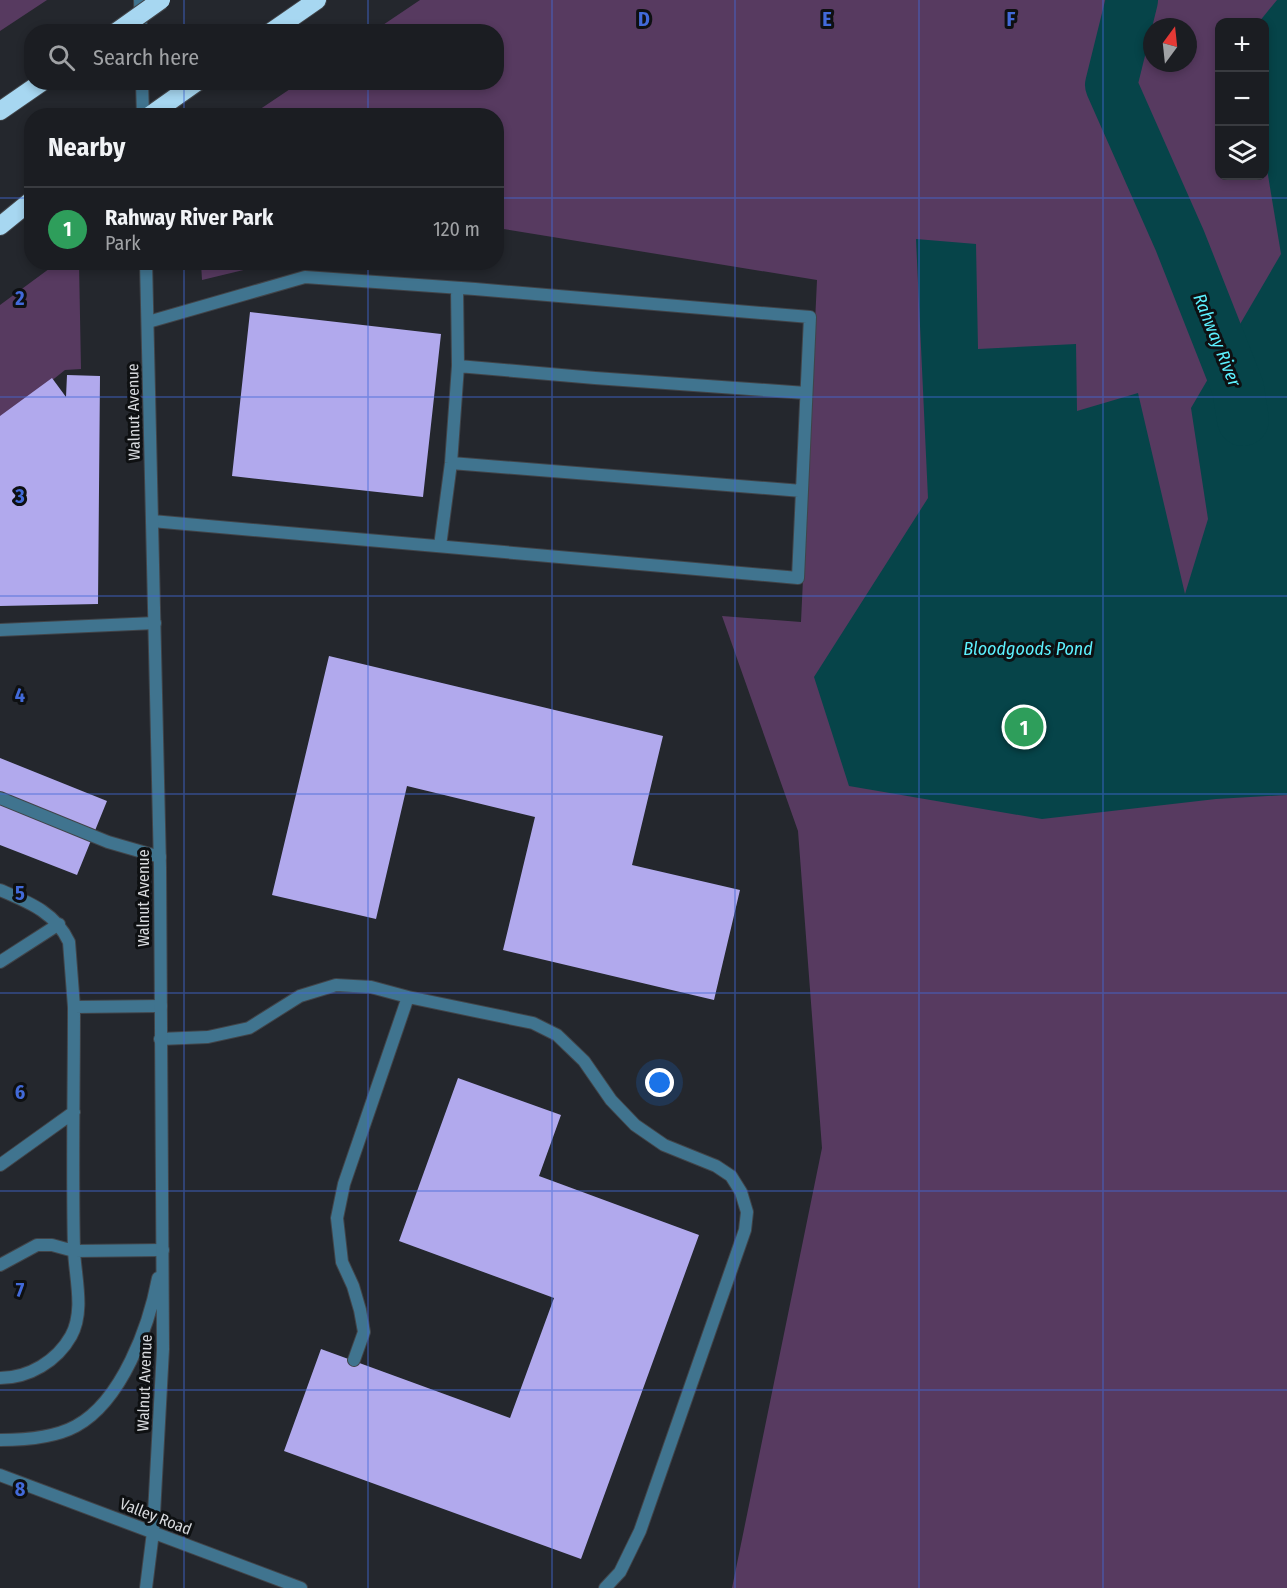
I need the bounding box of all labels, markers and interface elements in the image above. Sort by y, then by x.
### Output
text: D [638,7,650,31]
text: E [822,7,832,31]
text: F [1007,7,1016,31]
north arrow [1143,18,1197,72]
map controls [1215,18,1269,180]
button: + [1215,18,1269,72]
search box [24,24,504,90]
icon: search [45,41,78,74]
text: Search here [93,44,199,71]
button: − [1215,72,1269,126]
button: layers [1215,126,1269,180]
text: Nearby [48,132,125,163]
text: Rahway River Park [105,204,273,231]
text: 1 [63,217,72,241]
text: 120 m [433,217,480,241]
text: Park [105,231,141,255]
text: 2 [14,286,25,310]
water label: Rahway River [1188,290,1246,390]
street label: Walnut Avenue [123,363,144,461]
text: 3 [14,484,25,508]
water label: Bloodgoods Pond [963,638,1093,660]
text: 4 [15,683,25,707]
pin: 1 [1004,704,1044,750]
street label: Walnut Avenue [134,849,153,947]
text: 5 [15,881,25,905]
your location [645,1068,674,1097]
text: 6 [15,1080,25,1104]
text: 7 [16,1278,25,1302]
street label: Walnut Avenue [133,1334,156,1432]
text: 8 [15,1477,26,1501]
street label: Valley Road [117,1494,194,1539]

